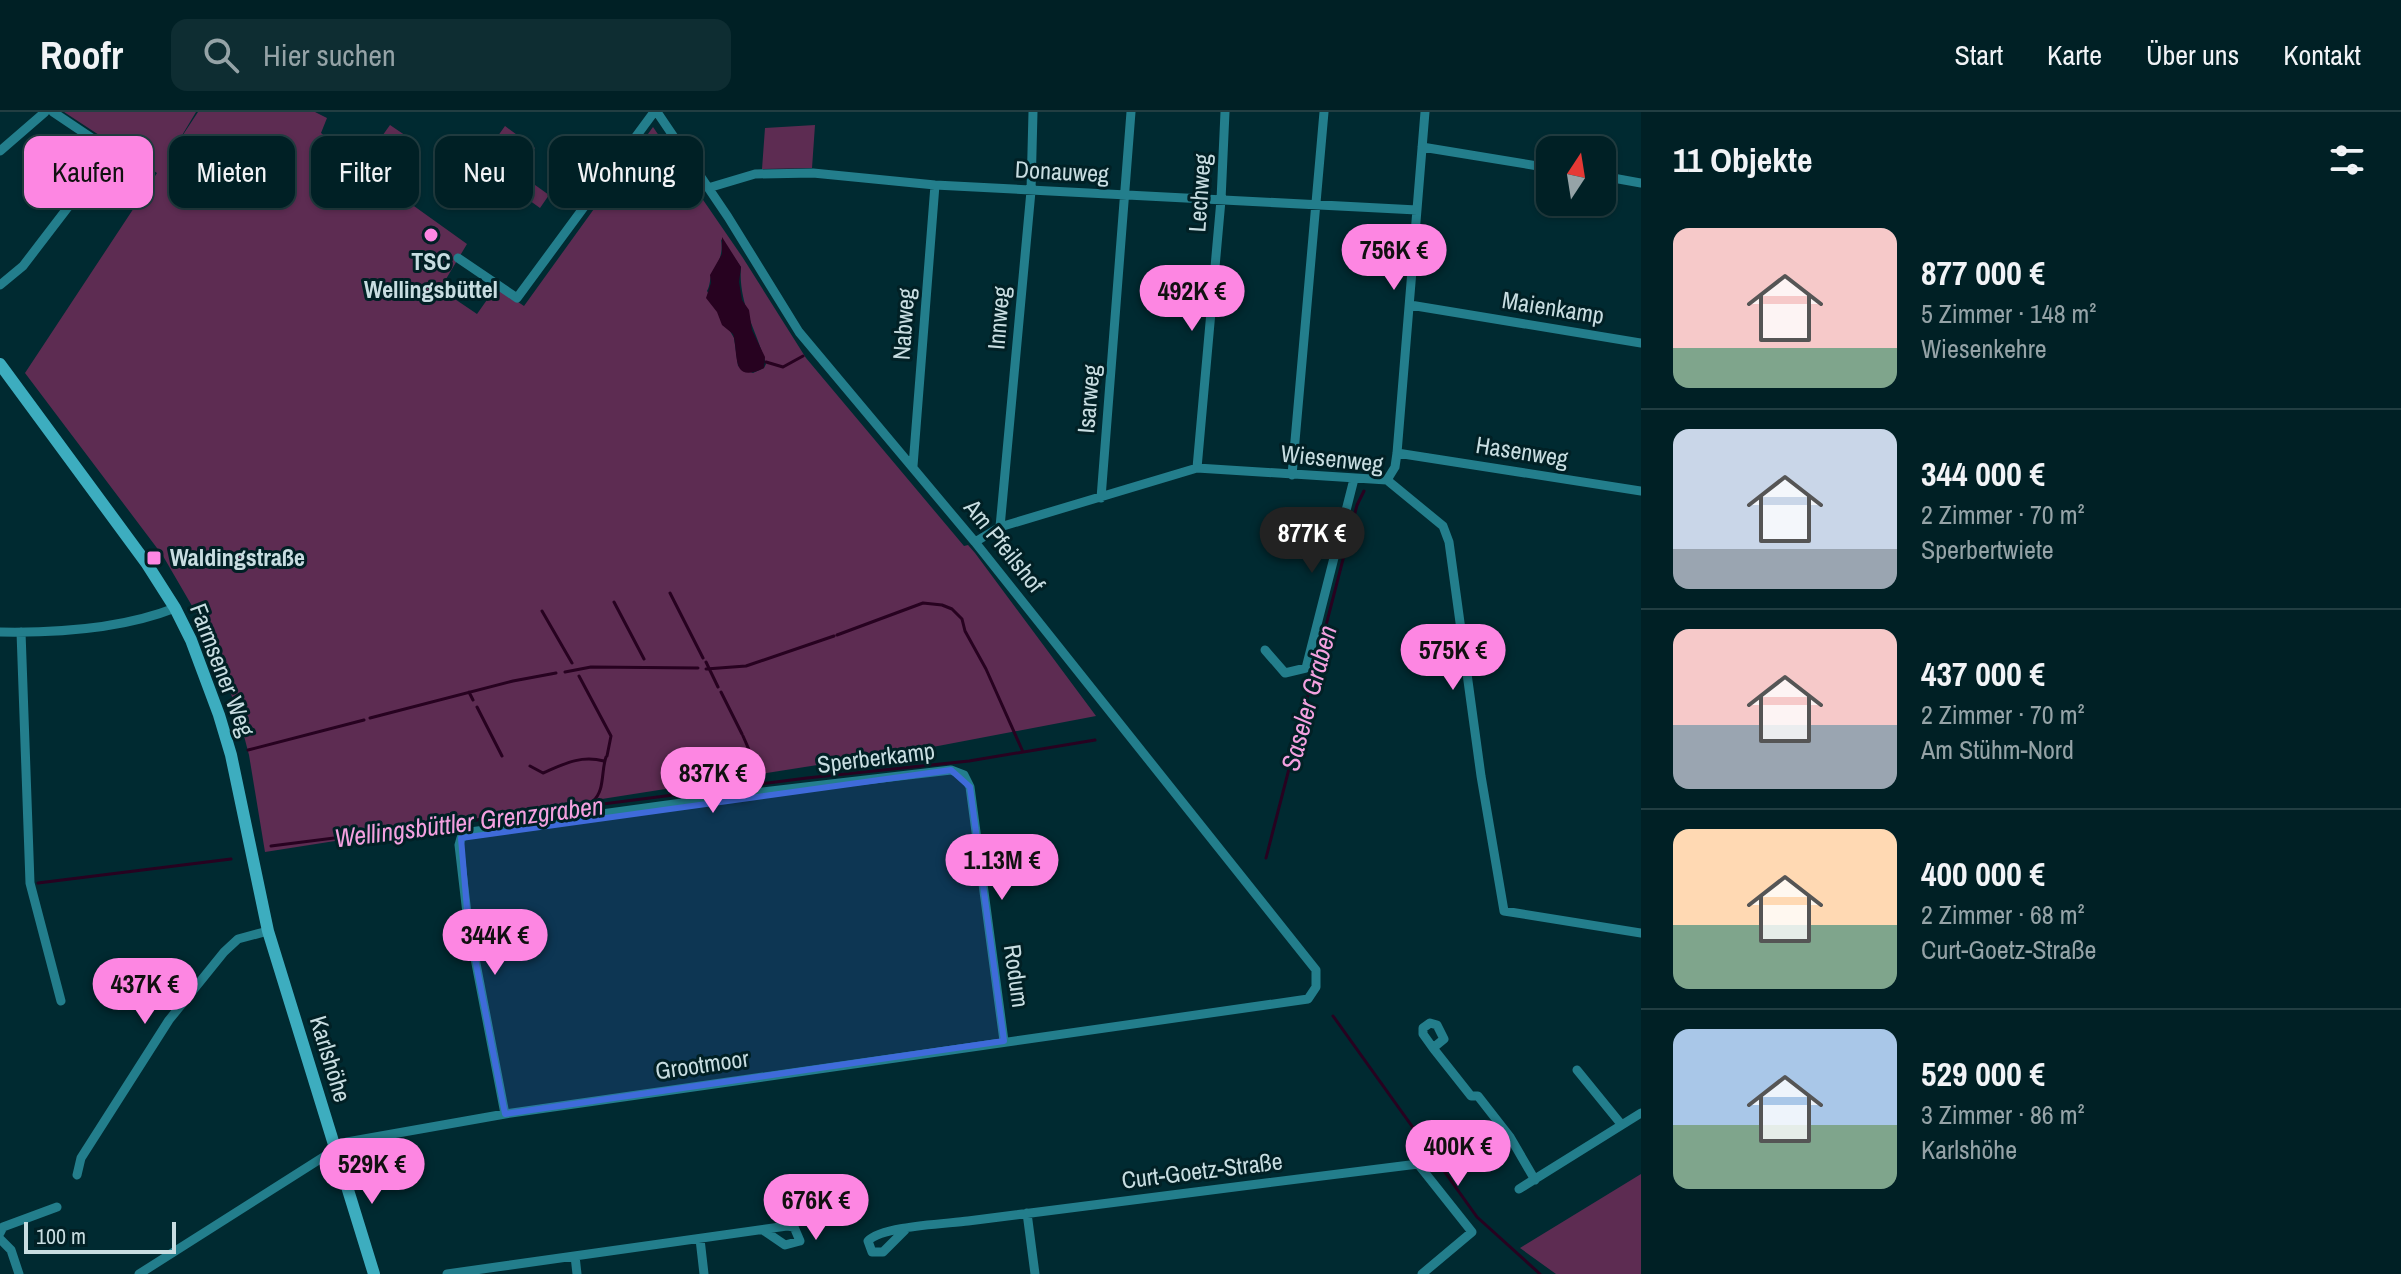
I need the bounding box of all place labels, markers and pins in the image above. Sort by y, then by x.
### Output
pin: 756K € [1329,224,1459,292]
marker: TSC Wellingsbüttel [422,226,440,244]
place label: TSC Wellingsbüttel [364,245,498,305]
pin: 492K € [1127,265,1257,333]
pin: 877K € [1247,507,1377,575]
place label: Waldingstraße [170,541,305,573]
marker: Waldingstraße [145,549,163,567]
pin: 575K € [1388,624,1518,692]
pin: 837K € [648,747,778,815]
pin: 1.13M € [928,834,1076,902]
pin: 344K € [430,909,560,977]
pin: 437K € [80,958,210,1026]
pin: 400K € [1393,1120,1523,1188]
pin: 529K € [307,1138,437,1206]
pin: 676K € [751,1174,881,1242]

